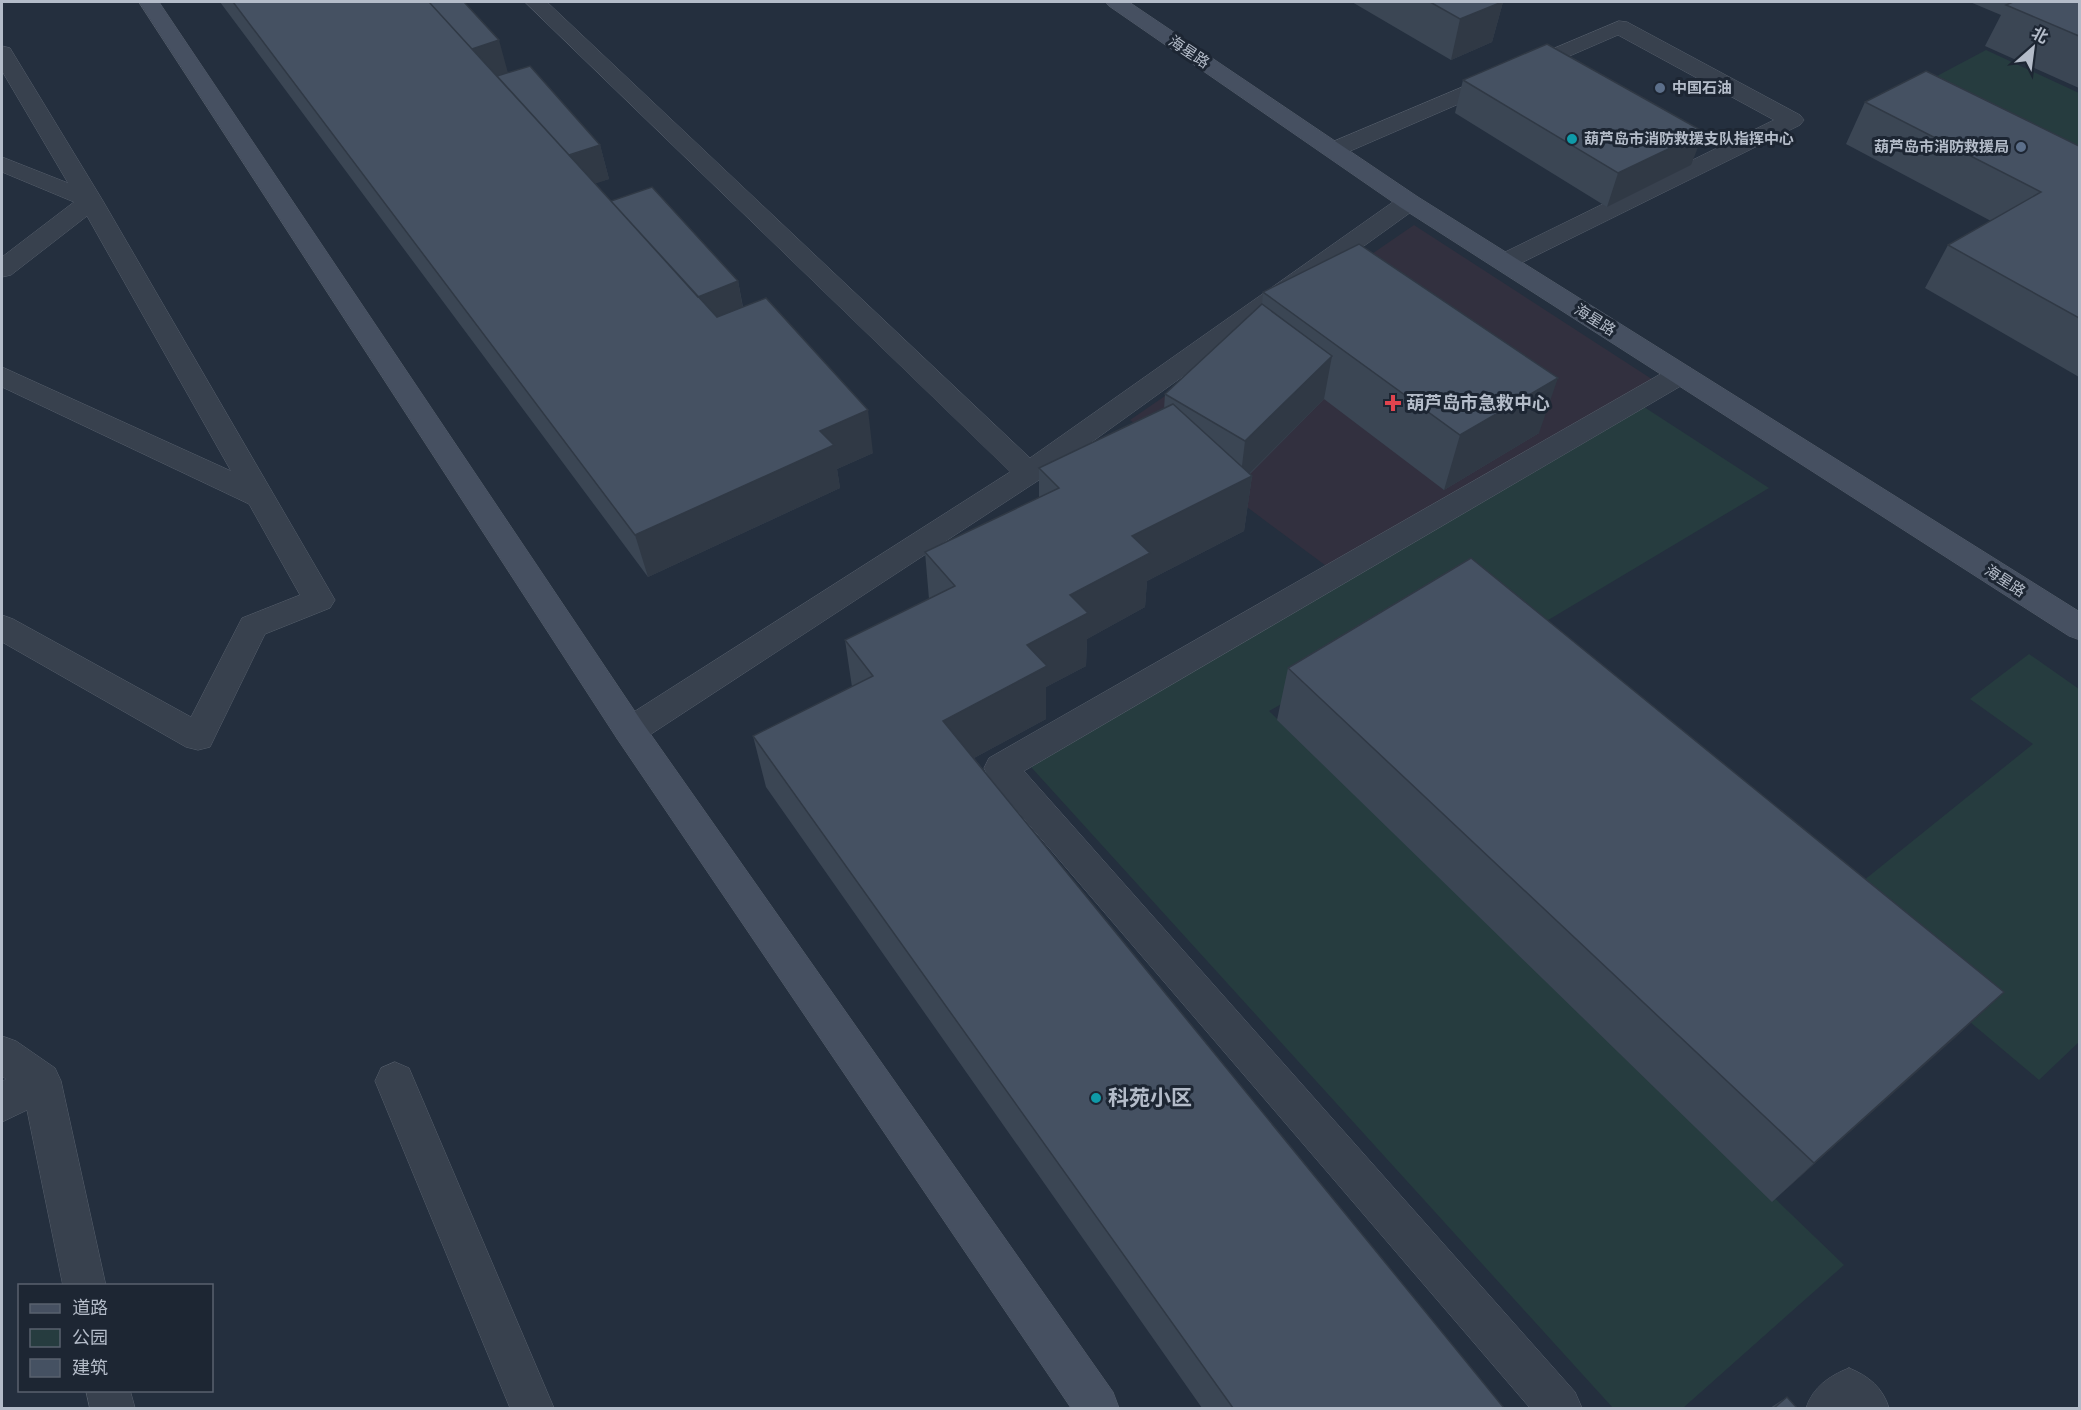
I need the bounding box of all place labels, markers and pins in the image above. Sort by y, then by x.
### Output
place label: 中国石油 [1672,78,1732,96]
marker: 中国石油 [1653,81,1667,95]
place label: 葫芦岛市消防救援支队指挥中心 [1584,129,1794,147]
marker: 葫芦岛市消防救援支队指挥中心 [1565,132,1579,146]
place label: 葫芦岛市消防救援局 [1874,137,2009,155]
marker: 葫芦岛市消防救援局 [2014,140,2028,154]
place label: 葫芦岛市急救中心 [1406,391,1550,413]
marker: 葫芦岛市急救中心 [1384,394,1402,412]
place label: 科苑小区 [1108,1084,1192,1109]
marker: 科苑小区 [1089,1091,1103,1105]

